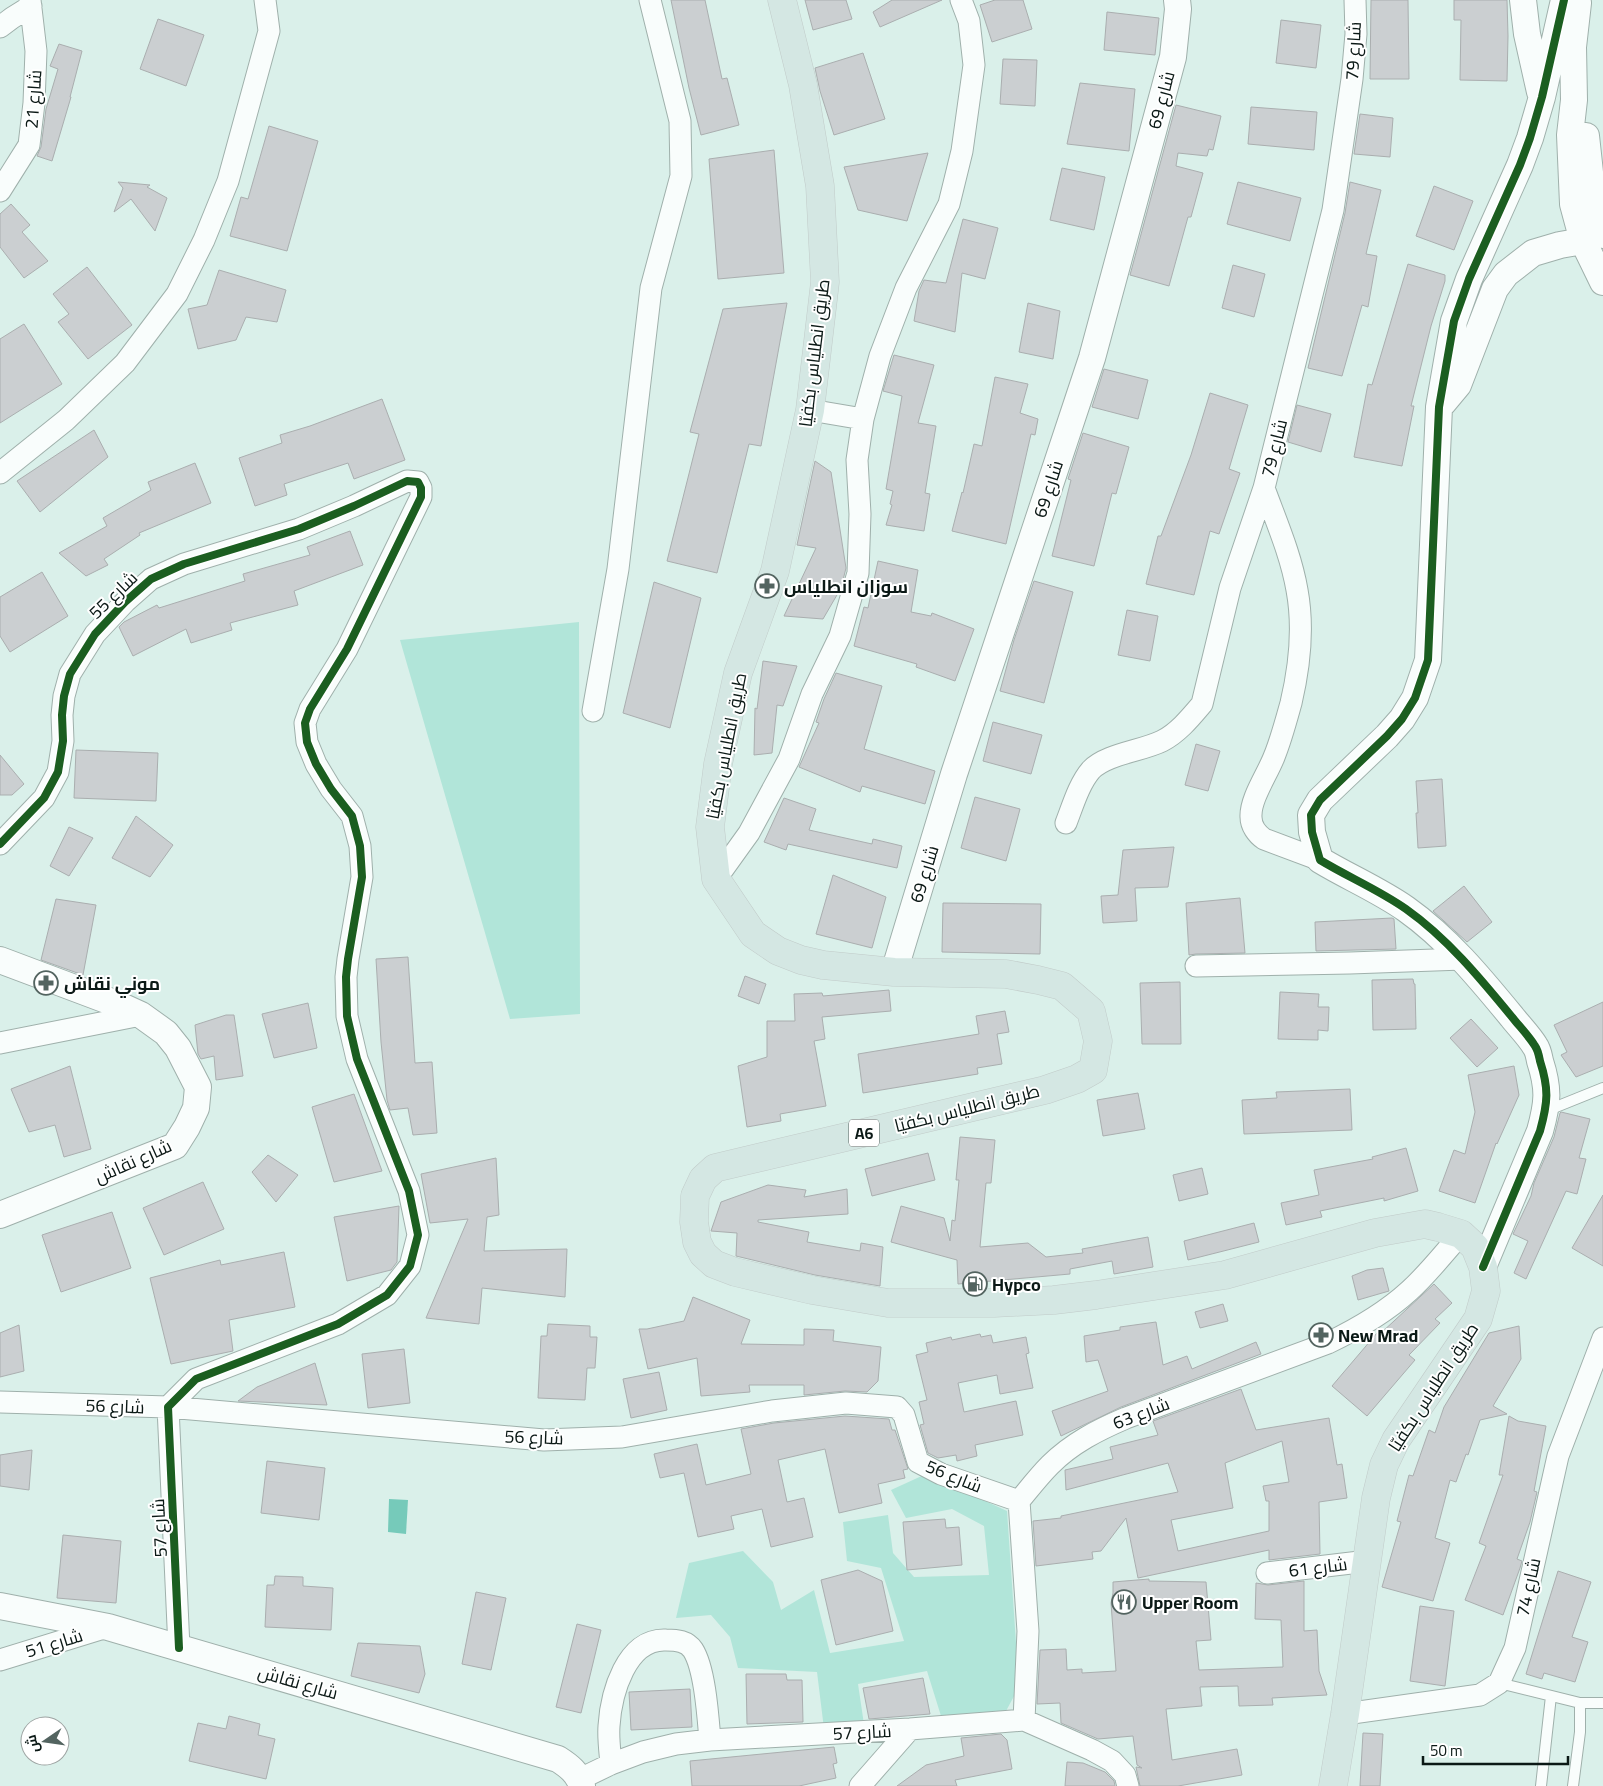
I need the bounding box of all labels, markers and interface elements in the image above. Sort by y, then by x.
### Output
street label: شارع 79 [1335,21,1371,81]
street label: شارع 69 [1137,67,1185,133]
street label: شارع 21 [14,68,52,130]
street label: طريق انطلياس بكفيّا [789,277,839,429]
street label: شارع 79 [1251,415,1297,481]
street label: شارع 69 [1023,456,1073,522]
street label: شارع 55 [80,563,146,627]
place label: سوزان انطلياس [784,570,908,603]
pharmacy icon: سوزان انطلياس [754,573,780,599]
street label: طريق انطلياس بكفيّا [696,670,756,822]
street label: شارع 69 [900,841,948,907]
place label: موني نقاش [64,967,160,1000]
pharmacy icon: موني نقاش [33,970,59,996]
street label: طريق انطلياس بكفيّا [891,1074,1043,1142]
road number: A6 [849,1120,879,1146]
street label: شارع نقاش [89,1129,177,1193]
place label: Hypco [992,1268,1041,1301]
fuel station icon: Hypco [962,1271,988,1297]
street label: طريق انطلياس بكفيّا [1379,1316,1487,1458]
place label: New Mrad [1338,1319,1418,1352]
pharmacy icon: New Mrad [1308,1322,1334,1348]
street label: شارع 63 [1108,1387,1174,1439]
street label: شارع 56 [85,1388,145,1424]
street label: شارع 56 [504,1419,564,1455]
street label: شارع 56 [920,1450,988,1502]
street label: شارع 57 [141,1498,177,1558]
street label: شارع 61 [1287,1547,1349,1587]
street label: شارع 74 [1506,1555,1550,1619]
place label: Upper Room [1142,1586,1239,1619]
restaurant icon: Upper Room [1111,1589,1137,1615]
street label: شارع 51 [21,1619,87,1667]
street label: شارع نقاش [254,1655,342,1709]
street label: شارع 57 [832,1714,892,1750]
north arrow [20,1716,70,1766]
text: ش [18,1732,47,1756]
scale bar [1423,1734,1568,1766]
text: 50 m [1430,1736,1463,1765]

